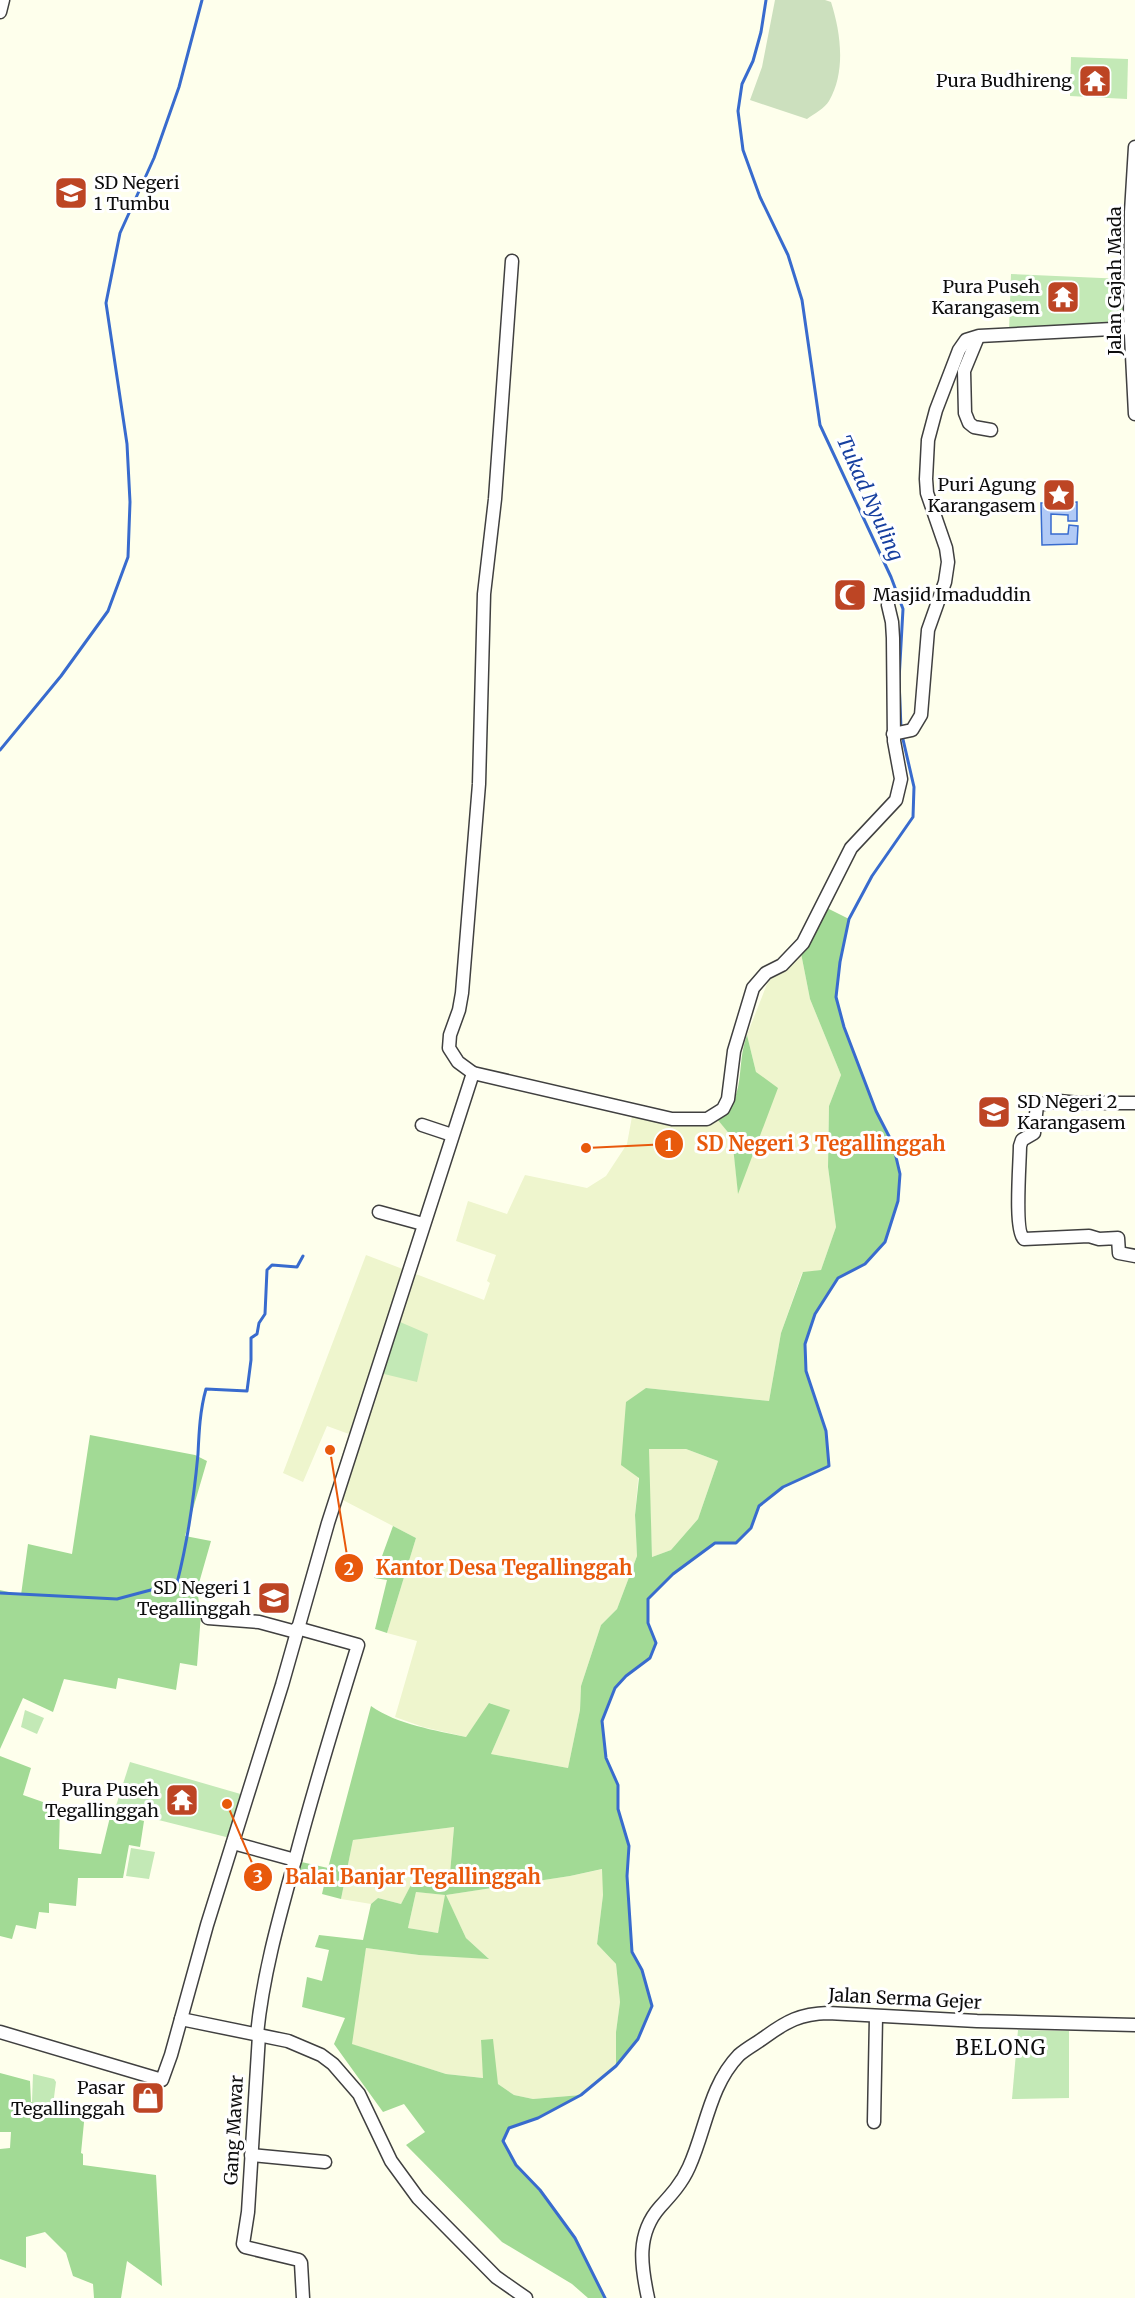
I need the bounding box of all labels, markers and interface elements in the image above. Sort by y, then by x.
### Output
temple icon: Pura Budhireng [1077,63,1113,99]
place label: Pura Budhireng [936,69,1072,92]
place label: SD Negeri 1 Tumbu [94,171,180,215]
school or university icon: SD Negeri 1 Tumbu [53,175,89,211]
street label: Jalan Gajah Mada [1103,206,1126,357]
place label: Pura Puseh Karangasem [931,275,1040,319]
temple icon: Pura Puseh Karangasem [1045,279,1081,315]
water label: Tukad Nyuling [832,431,909,564]
place label: Puri Agung Karangasem [927,473,1036,517]
place icon: Puri Agung Karangasem [1041,477,1077,513]
mosque icon: Masjid Imaduddin [832,577,868,613]
place label: Masjid Imaduddin [873,583,1031,606]
place label: SD Negeri 2 Karangasem [1017,1090,1126,1134]
school or university icon: SD Negeri 2 Karangasem [976,1094,1012,1130]
callout: SD Negeri 3 Tegallinggah [654,1125,958,1163]
text: SD Negeri 3 Tegallinggah [696,1131,946,1156]
text: 1 [665,1133,673,1156]
callout: Kantor Desa Tegallinggah [334,1549,645,1587]
text: Kantor Desa Tegallinggah [376,1555,633,1580]
text: 2 [344,1557,354,1580]
place label: SD Negeri 1 Tegallinggah [137,1576,251,1620]
school or university icon: SD Negeri 1 Tegallinggah [256,1580,292,1616]
place label: Pura Puseh Tegallinggah [45,1778,159,1822]
temple icon: Pura Puseh Tegallinggah [164,1782,200,1818]
callout: Balai Banjar Tegallinggah [243,1858,553,1896]
text: Balai Banjar Tegallinggah [285,1864,542,1889]
text: 3 [253,1865,263,1888]
street label: Jalan Serma Gejer [827,1983,982,2014]
district label: BELONG [955,2035,1047,2060]
street label: Gang Mawar [219,2075,248,2185]
place label: Pasar Tegallinggah [11,2076,125,2120]
shop icon: Pasar Tegallinggah [130,2080,166,2116]

